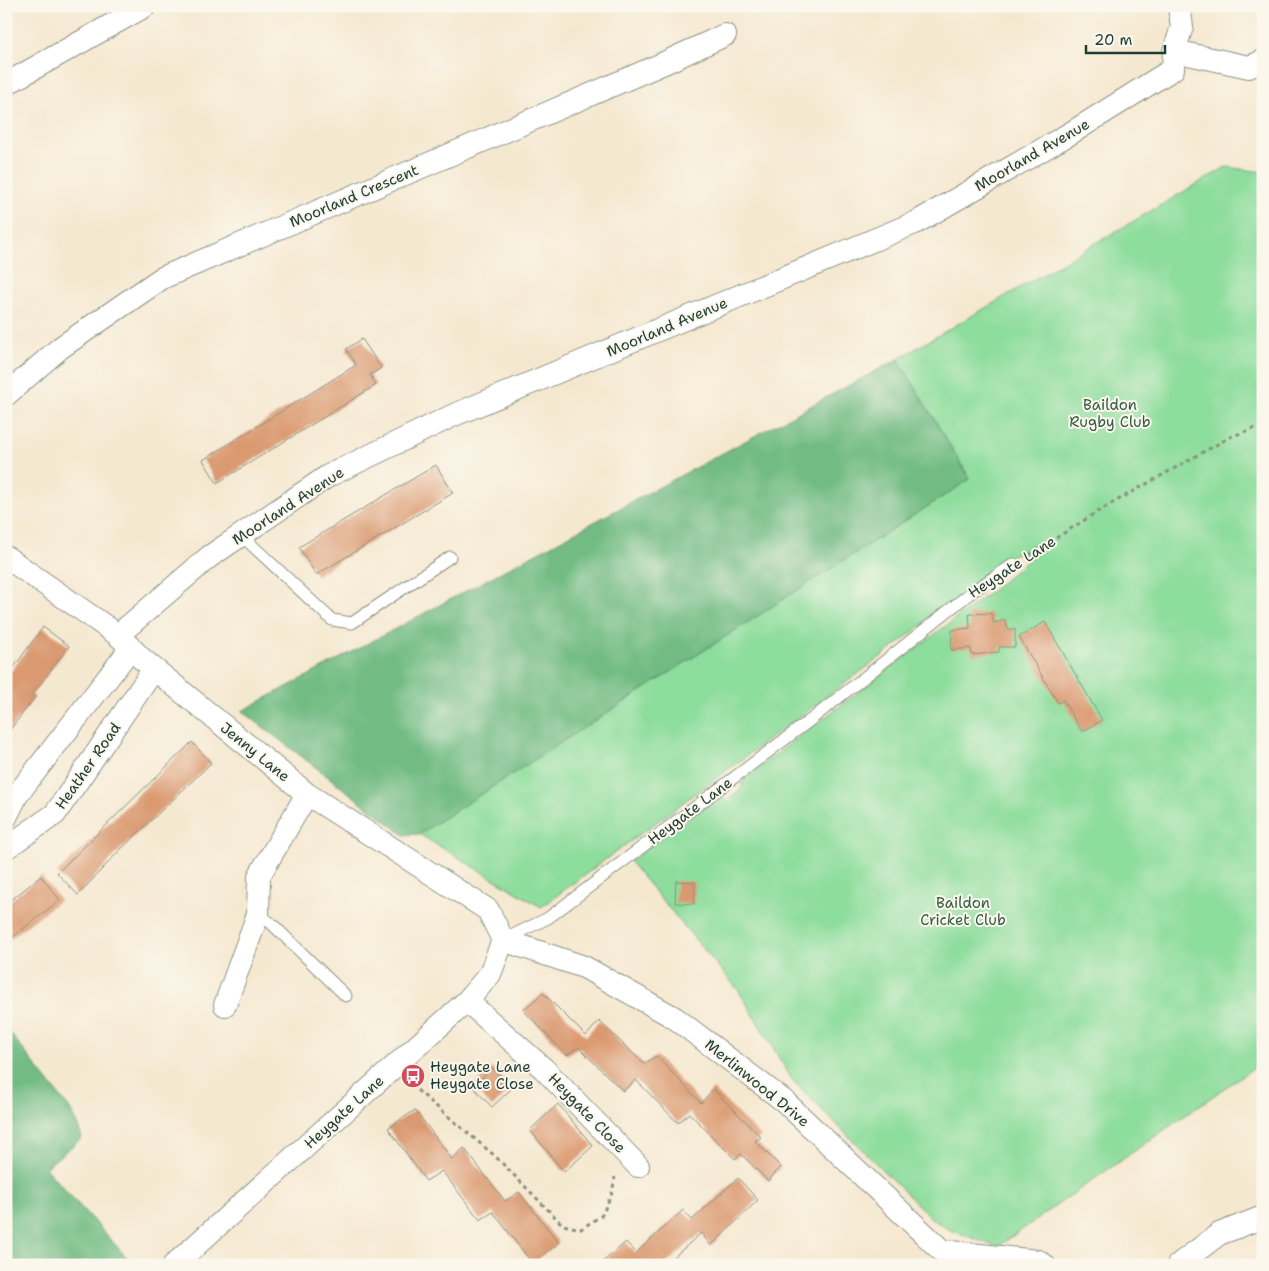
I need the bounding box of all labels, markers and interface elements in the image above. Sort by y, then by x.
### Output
scale bar [1086,22,1165,54]
text: 20 m [1094,30,1133,50]
street label: Moorland Avenue [971,114,1093,196]
street label: Moorland Crescent [286,160,422,232]
street label: Moorland Avenue [604,293,730,361]
park label: Baildon Rugby Club [1069,395,1151,432]
street label: Moorland Avenue [228,462,348,550]
street label: Heygate Lane [964,531,1060,603]
street label: Heather Road [51,718,126,813]
street label: Jenny Lane [216,718,294,786]
street label: Heygate Lane [644,773,736,849]
park label: Baildon Cricket Club [920,893,1006,930]
street label: Merlinwood Drive [701,1035,813,1131]
place label: Heygate Lane Heygate Close [430,1057,534,1094]
bus stop icon: Heygate Lane Heygate Close [400,1063,426,1089]
street label: Heygate Close [544,1069,630,1157]
street label: Heygate Lane [300,1071,388,1153]

